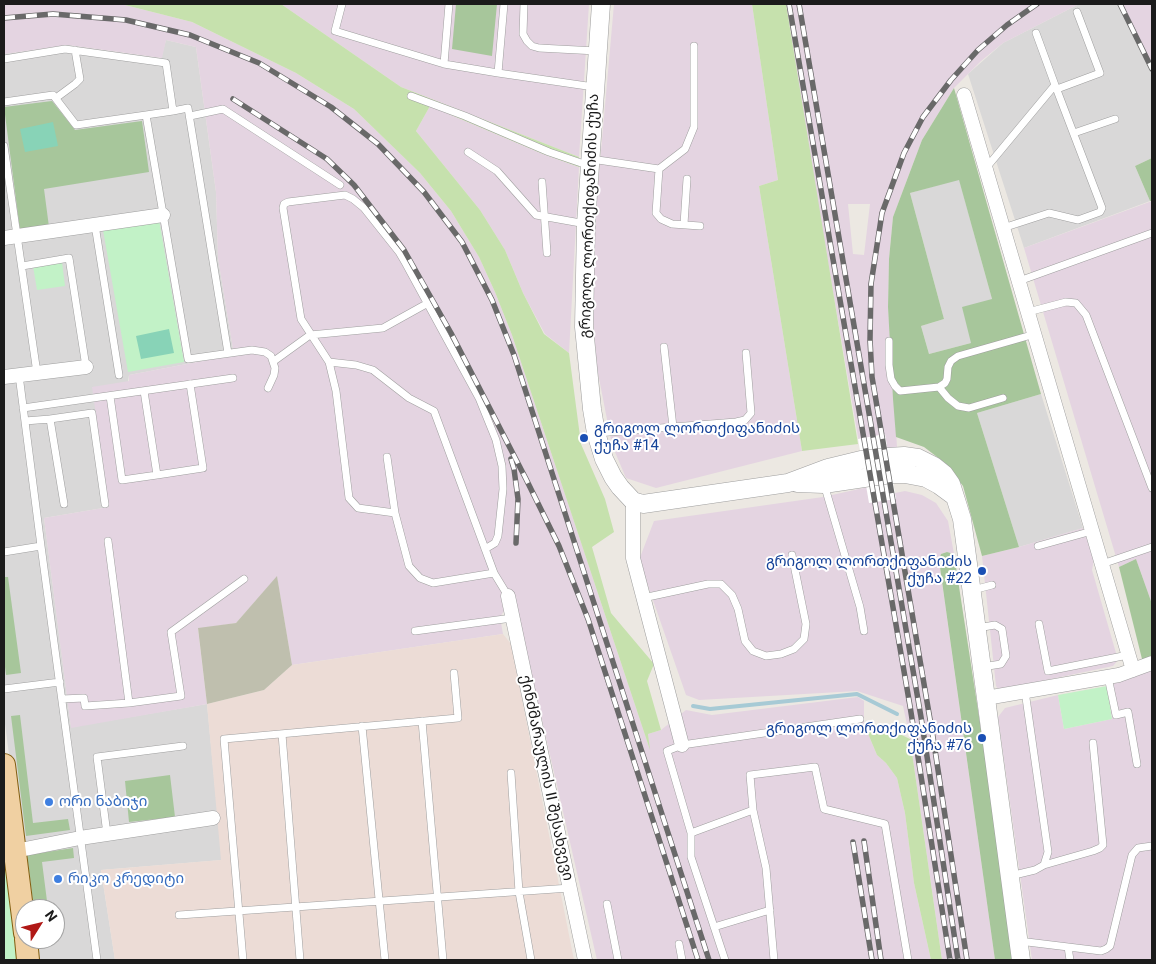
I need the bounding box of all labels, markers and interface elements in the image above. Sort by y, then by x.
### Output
street label: გრიგოლ ლორთქიფანიძის ქუჩა [577,93,603,339]
place label: გრიგოლ ლორთქიფანიძის ქუჩა #14 [594,420,800,455]
marker: გრიგოლ ლორთქიფანიძის ქუჩა #14 [578,432,590,444]
place label: გრიგოლ ლორთქიფანიძის ქუჩა #22 [766,553,972,588]
marker: გრიგოლ ლორთქიფანიძის ქუჩა #22 [976,565,988,577]
street label: ქინძმარაულის II შესახვევი [515,673,577,883]
place label: გრიგოლ ლორთქიფანიძის ქუჩა #76 [766,720,972,755]
marker: გრიგოლ ლორთქიფანიძის ქუჩა #76 [976,732,988,744]
place label: ორი ნაბიჯი [59,793,147,811]
marker: ორი ნაბიჯი [43,796,55,808]
place label: რიკო კრედიტი [68,870,184,888]
marker: რიკო კრედიტი [52,873,64,885]
north arrow [15,899,65,949]
text: N [42,907,61,924]

